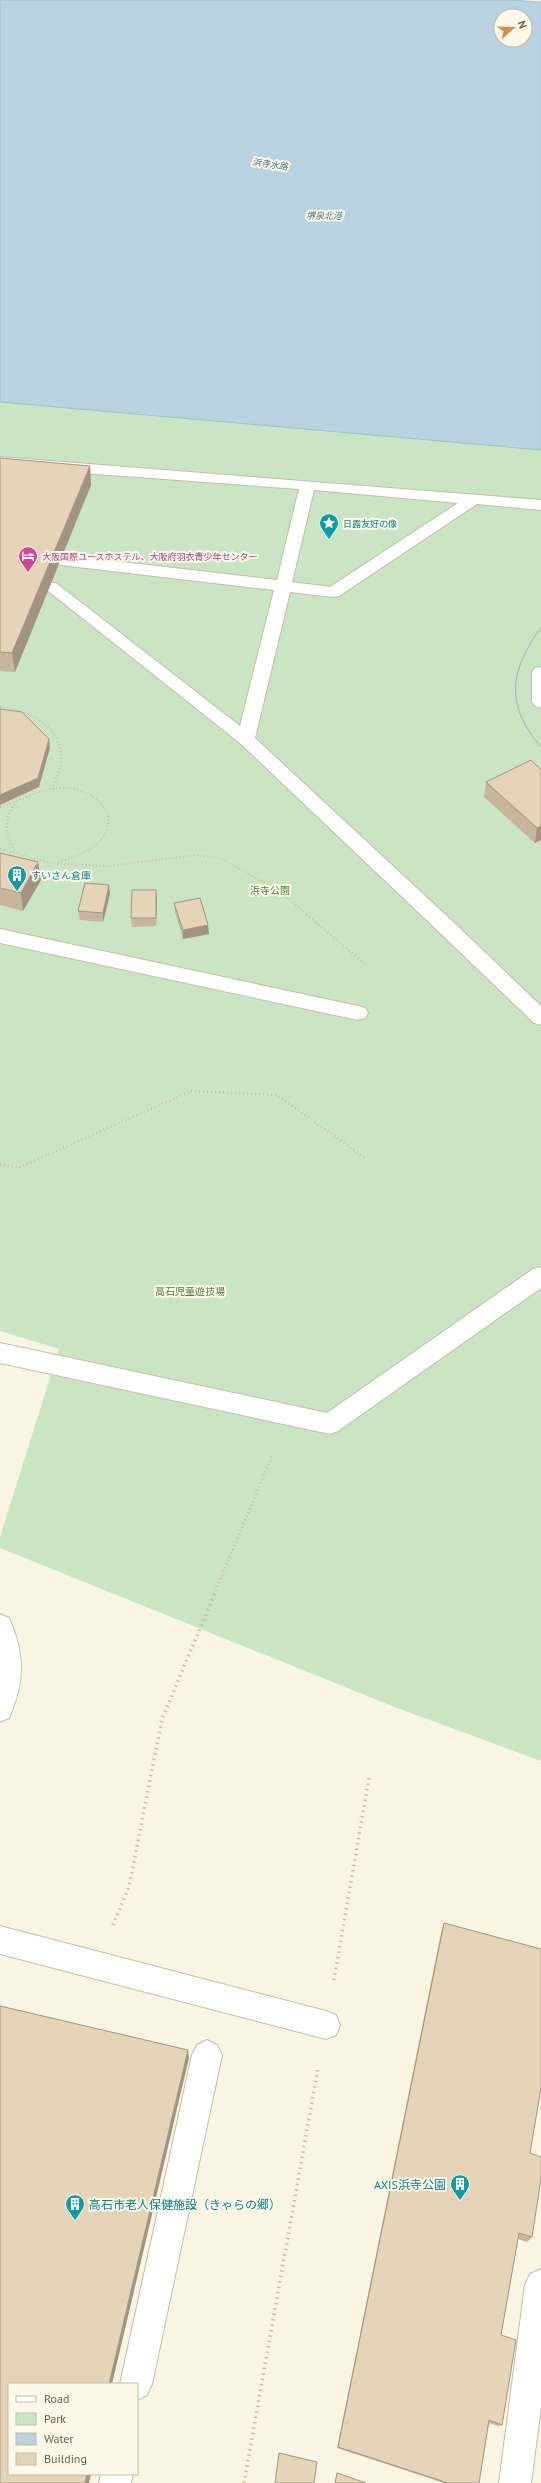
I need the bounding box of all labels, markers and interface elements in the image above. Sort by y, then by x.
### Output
north arrow [493,8,533,48]
text: N [515,19,530,30]
water label: 浜寺水路 [251,156,290,172]
water label: 堺泉北港 [306,210,344,221]
place icon: 日露友好の像 [318,512,340,540]
place label: 日露友好の像 [343,518,397,529]
hotel icon: 大阪国際ユースホステル、大阪府羽衣青少年センター [17,545,39,573]
place label: 大阪国際ユースホステル、大阪府羽衣青少年センター [42,551,258,562]
building icon: すいさん倉庫 [6,864,28,892]
place label: すいさん倉庫 [31,869,91,882]
park label: 浜寺公園 [250,884,290,897]
park label: 高石児童遊技場 [155,1285,225,1298]
building icon: AXIS浜寺公園 [449,2173,471,2201]
place label: AXIS浜寺公園 [374,2177,446,2192]
building icon: 高石市老人保健施設（きゃらの郷） [64,2193,86,2221]
place label: 高石市老人保健施設（きゃらの郷） [89,2197,281,2212]
legend [8,2383,138,2475]
text: Road [44,2391,69,2406]
text: Park [44,2411,66,2426]
text: Water [44,2431,74,2446]
text: Building [44,2451,87,2466]

